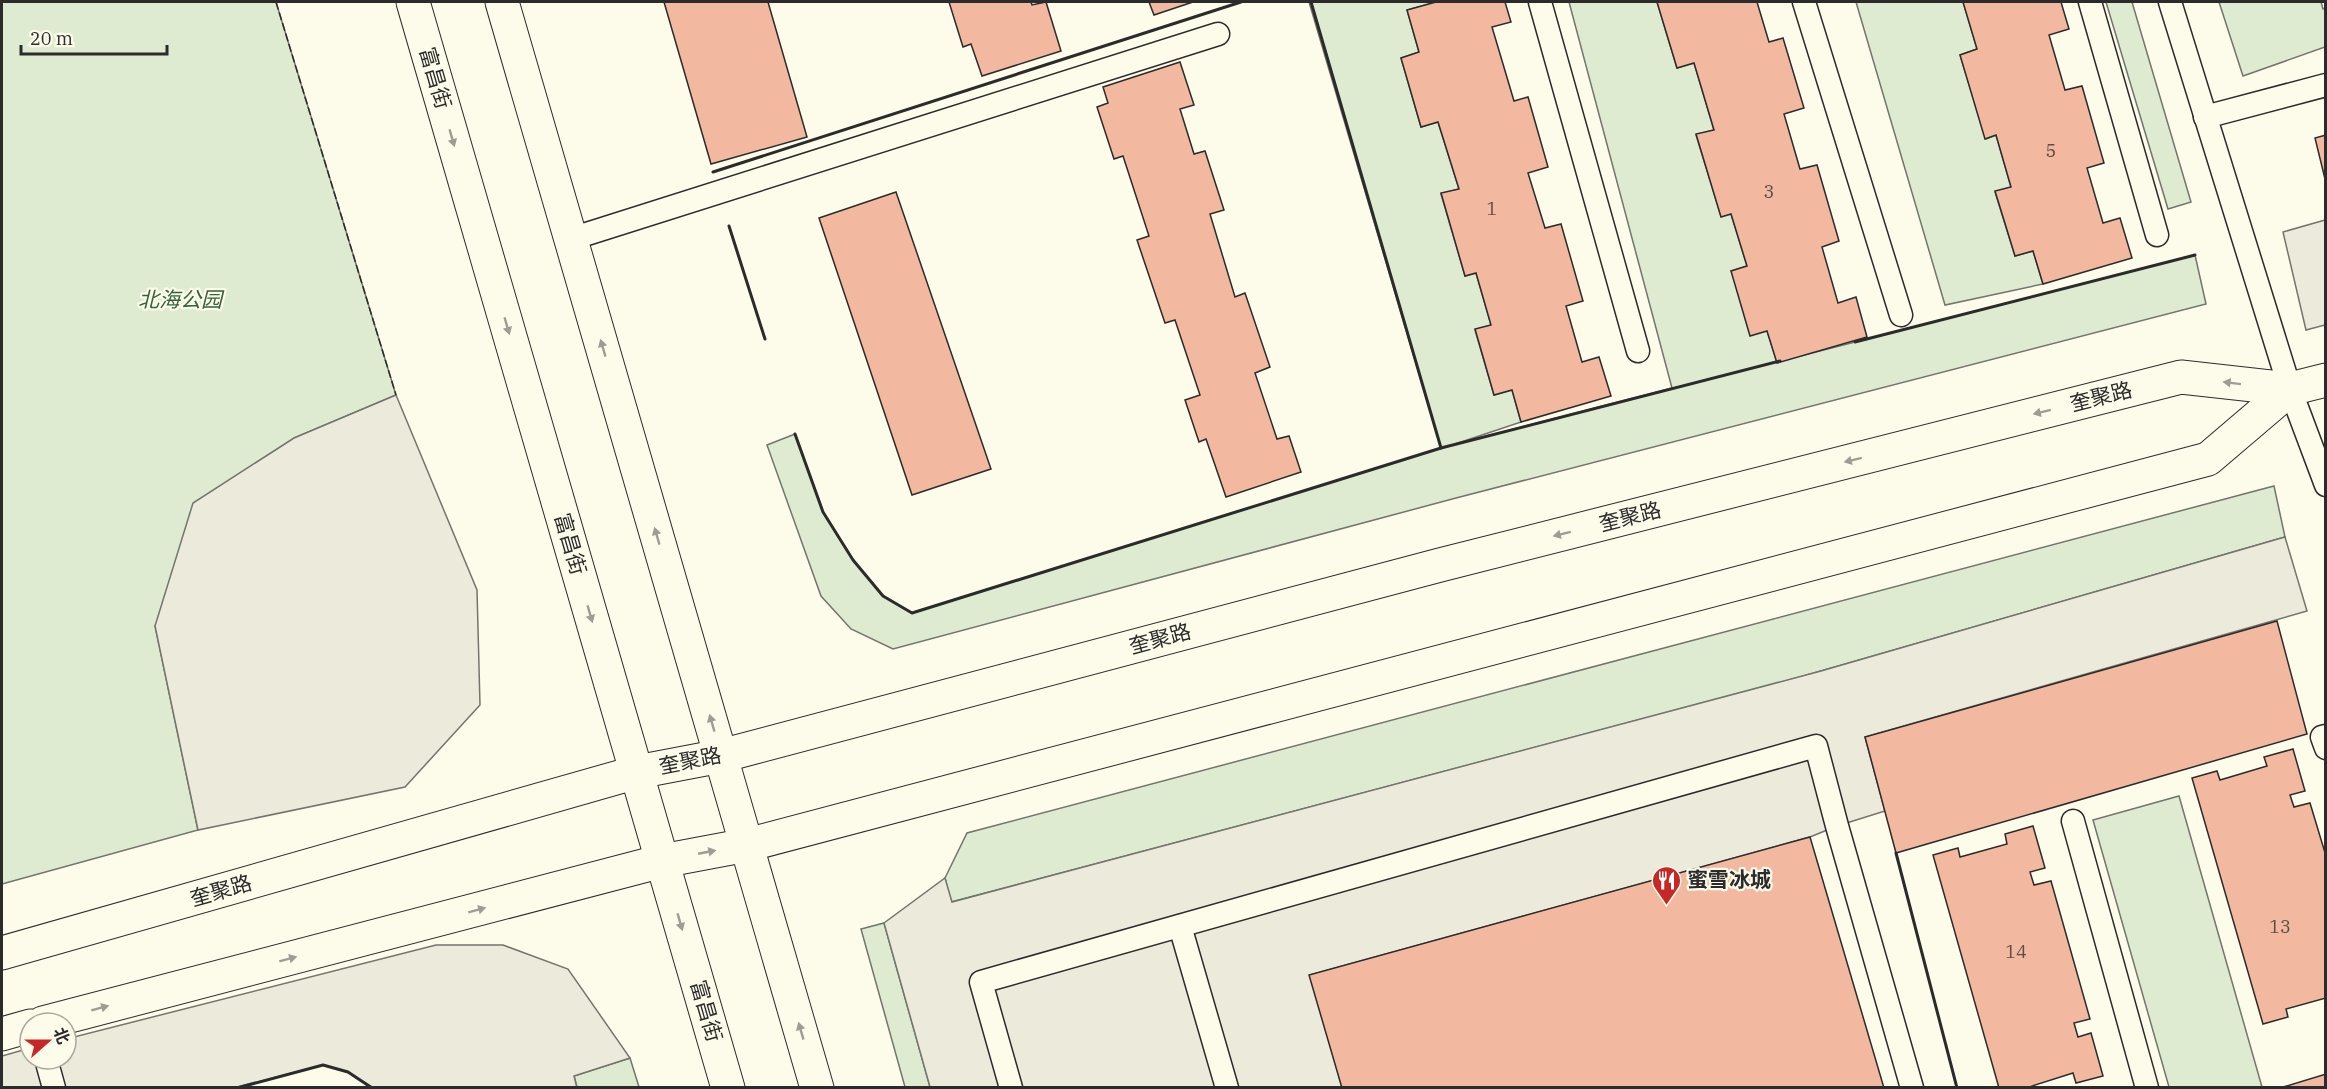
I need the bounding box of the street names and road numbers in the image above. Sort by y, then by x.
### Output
street label: 富昌街 [414,44,458,112]
street label: 奎聚路 [2067,375,2135,417]
street label: 奎聚路 [1596,495,1664,537]
street label: 富昌街 [549,510,593,578]
street label: 奎聚路 [1126,616,1194,660]
street label: 奎聚路 [656,740,723,780]
street label: 奎聚路 [187,868,255,912]
street label: 富昌街 [685,977,729,1045]

